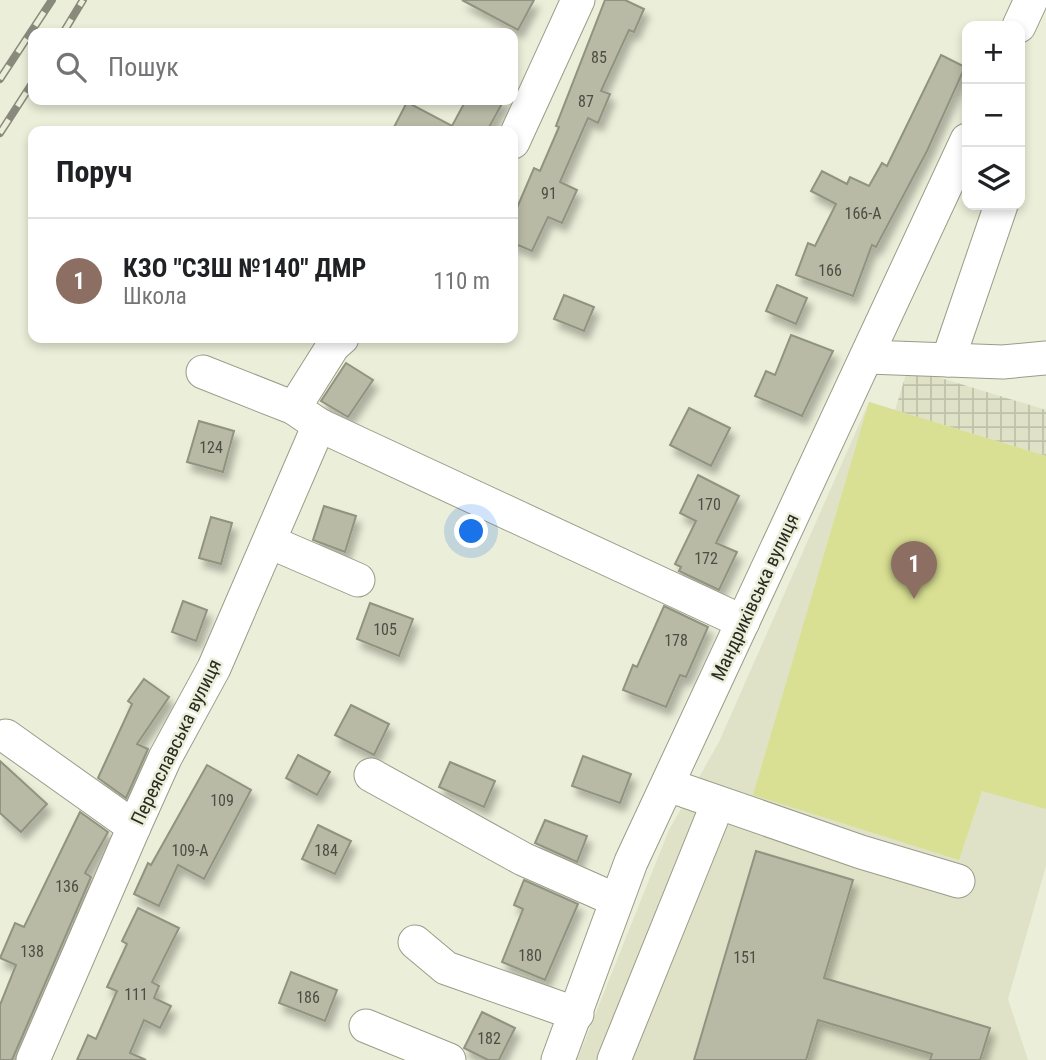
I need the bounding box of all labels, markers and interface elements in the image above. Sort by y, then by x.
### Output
map controls [962,21,1025,210]
button: + [962,21,1025,84]
search box [28,28,518,105]
icon: search [52,48,90,86]
house number: 85 [591,48,607,67]
text: Пошук [108,52,179,82]
button: − [962,84,1025,147]
house number: 87 [578,92,594,111]
button: layers [962,147,1025,210]
text: Поруч [56,154,132,189]
house number: 91 [541,184,557,203]
house number: 166-А [845,204,881,223]
text: КЗО "СЗШ №140" ДМР [123,253,366,283]
house number: 166 [818,261,842,280]
text: 1 [73,268,85,295]
text: 110 m [433,268,490,295]
text: Школа [123,283,187,310]
house number: 124 [199,438,223,457]
house number: 170 [697,495,721,514]
street label: Мандриківська вулиця [706,510,804,684]
your location [454,514,488,548]
pin: 1 [891,541,937,599]
house number: 172 [694,549,718,568]
house number: 105 [373,620,397,639]
house number: 178 [664,631,688,650]
street label: Переяславська вулиця [126,655,226,829]
house number: 109 [210,791,234,810]
house number: 109-А [172,841,208,860]
house number: 184 [314,841,338,860]
house number: 136 [55,877,79,896]
house number: 138 [20,942,44,961]
house number: 180 [518,946,542,965]
house number: 151 [733,948,757,967]
house number: 111 [124,985,148,1004]
house number: 186 [296,988,320,1007]
house number: 182 [477,1029,501,1048]

